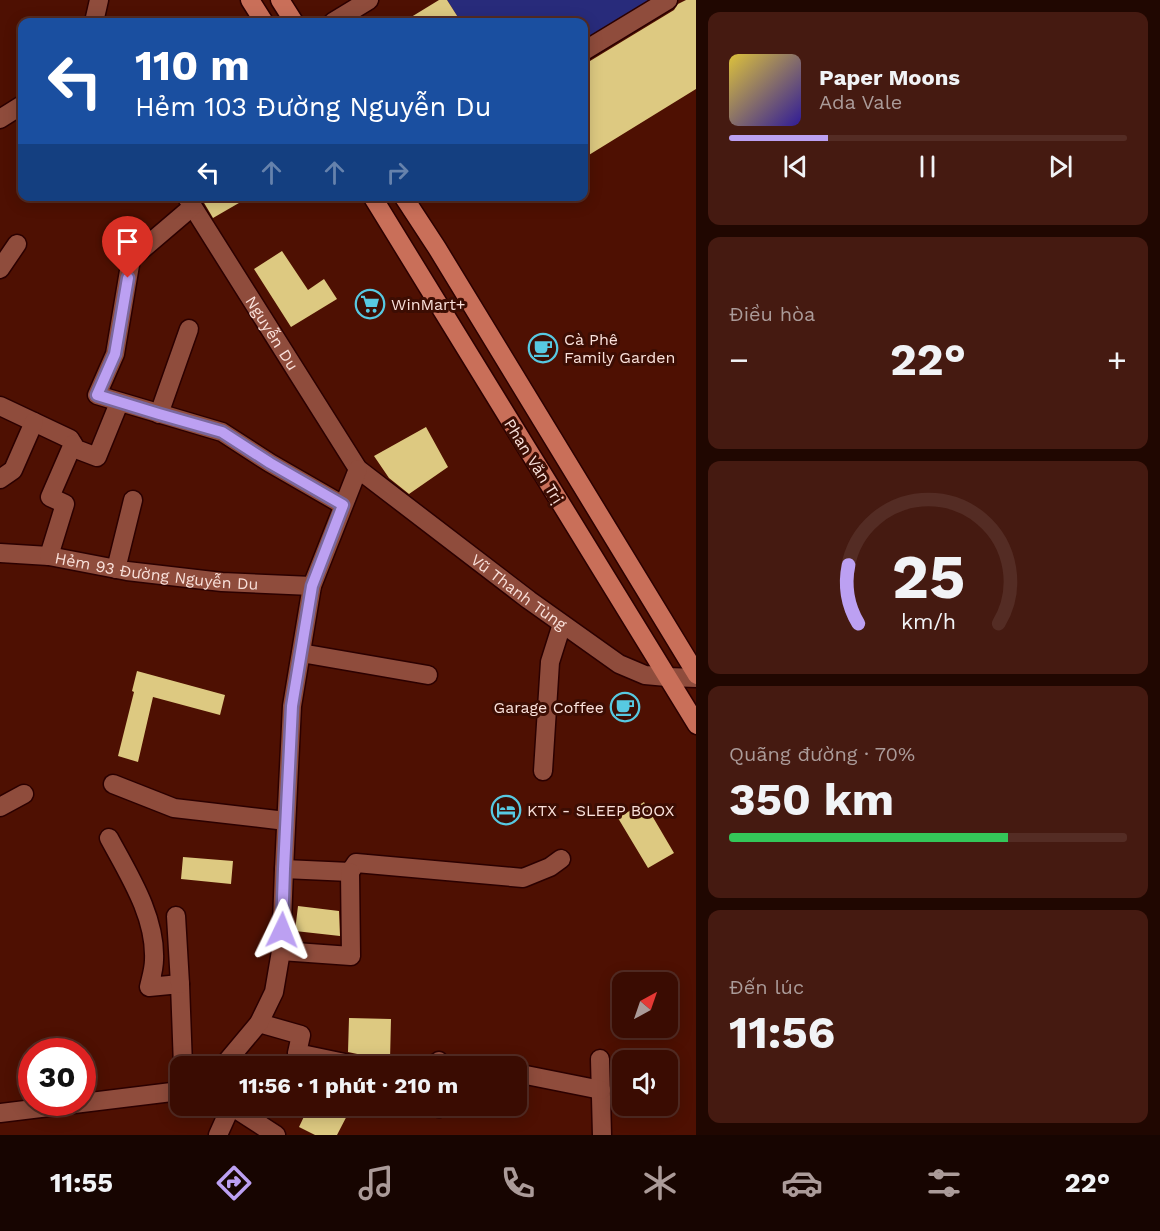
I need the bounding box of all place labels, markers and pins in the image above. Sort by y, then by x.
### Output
pin [102,216,153,278]
supermarket icon: WinMart+ [354,288,386,320]
place label: WinMart+ [391,295,466,314]
place label: Cà Phê Family Garden [564,330,675,367]
cafe icon: Cà Phê Family Garden [527,332,559,364]
cafe icon: Garage Coffee [609,691,641,723]
place label: Garage Coffee [494,698,604,717]
hotel icon: KTX - SLEEP BOOX [490,794,522,826]
place label: KTX - SLEEP BOOX [527,801,675,820]

